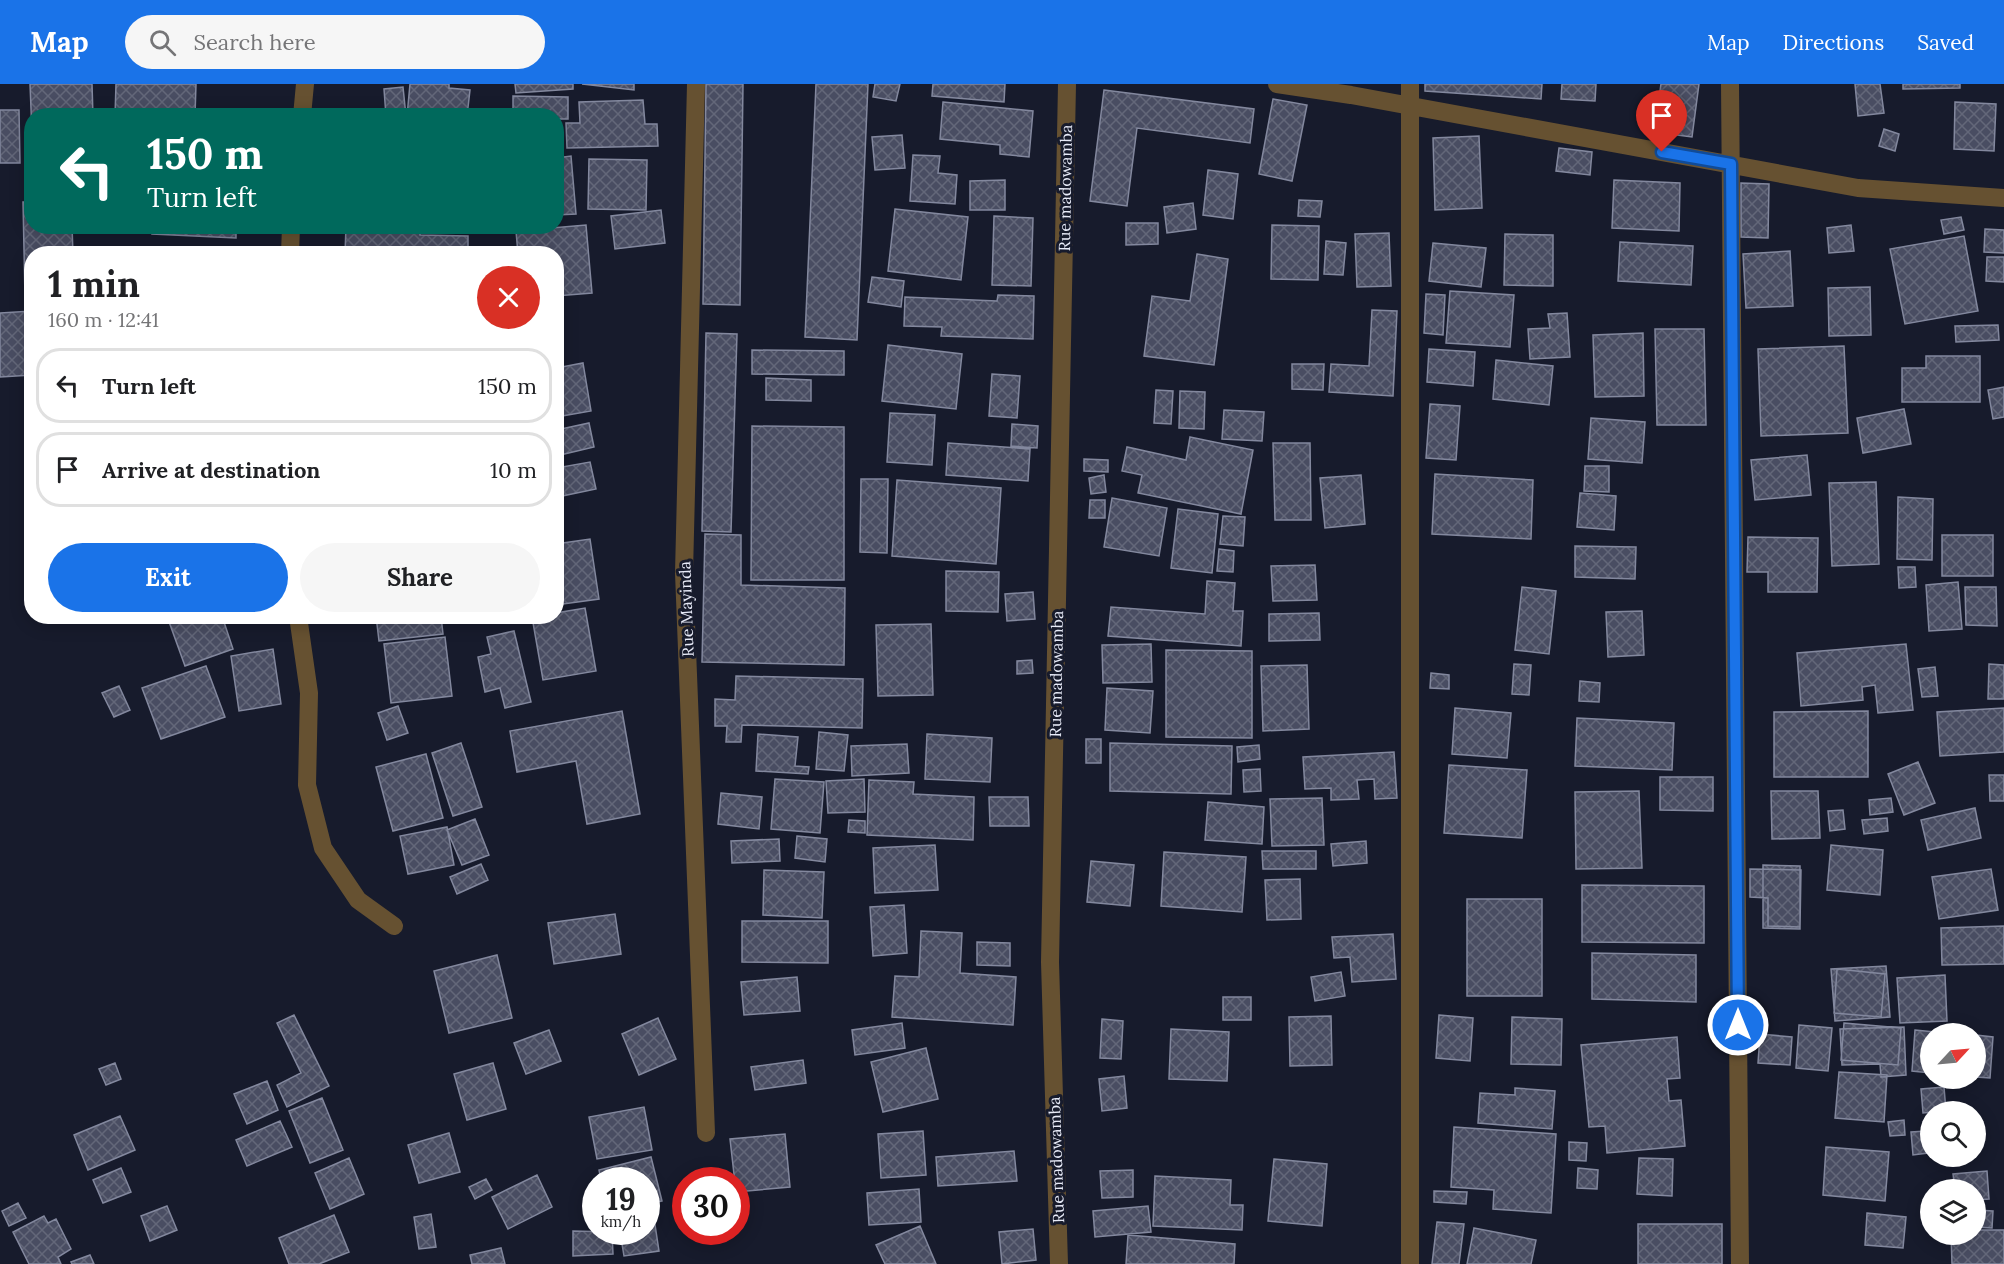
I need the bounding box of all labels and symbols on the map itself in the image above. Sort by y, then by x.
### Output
pin [1636,90,1687,152]
street label: Rue madowamba [1054,125,1076,251]
street label: Rue Mayinda [674,561,698,657]
street label: Rue madowamba [1045,611,1067,737]
position arrow [1706,993,1770,1057]
north arrow [1920,1023,1986,1089]
street label: Rue madowamba [1044,1096,1068,1224]
speed limit sign: 30 [672,1167,750,1245]

